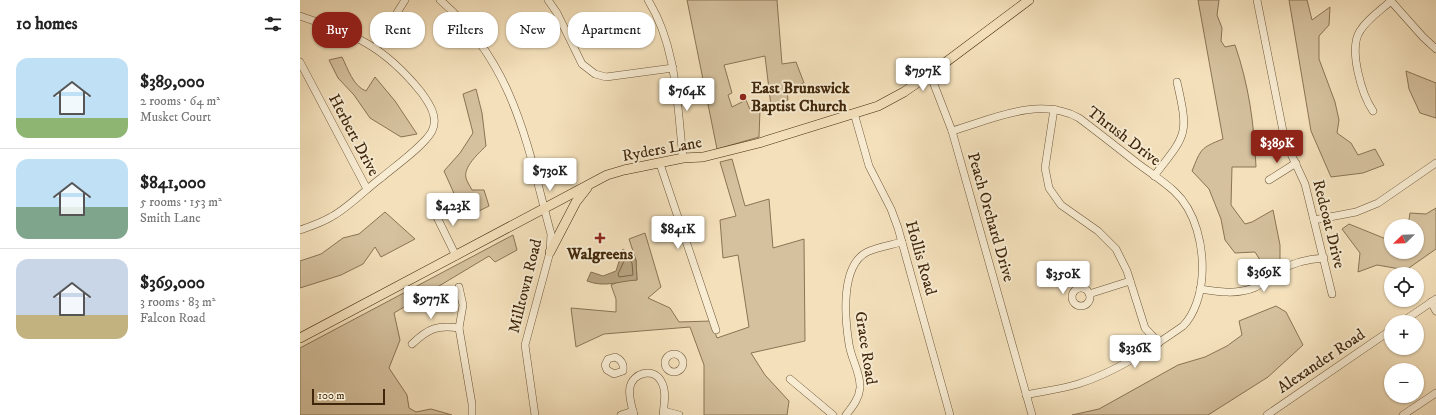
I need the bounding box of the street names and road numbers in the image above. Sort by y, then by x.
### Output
street label: Herbert Drive [324,91,384,180]
street label: Thrush Drive [1083,102,1165,170]
street label: Ryders Lane [621,132,704,166]
street label: Peach Orchard Drive [963,150,1019,284]
street label: Redcoat Drive [1308,178,1350,271]
street label: Hollis Road [901,218,941,298]
street label: Milltown Road [504,237,546,335]
street label: Grace Road [850,310,882,386]
street label: Alexander Road [1273,324,1369,398]

